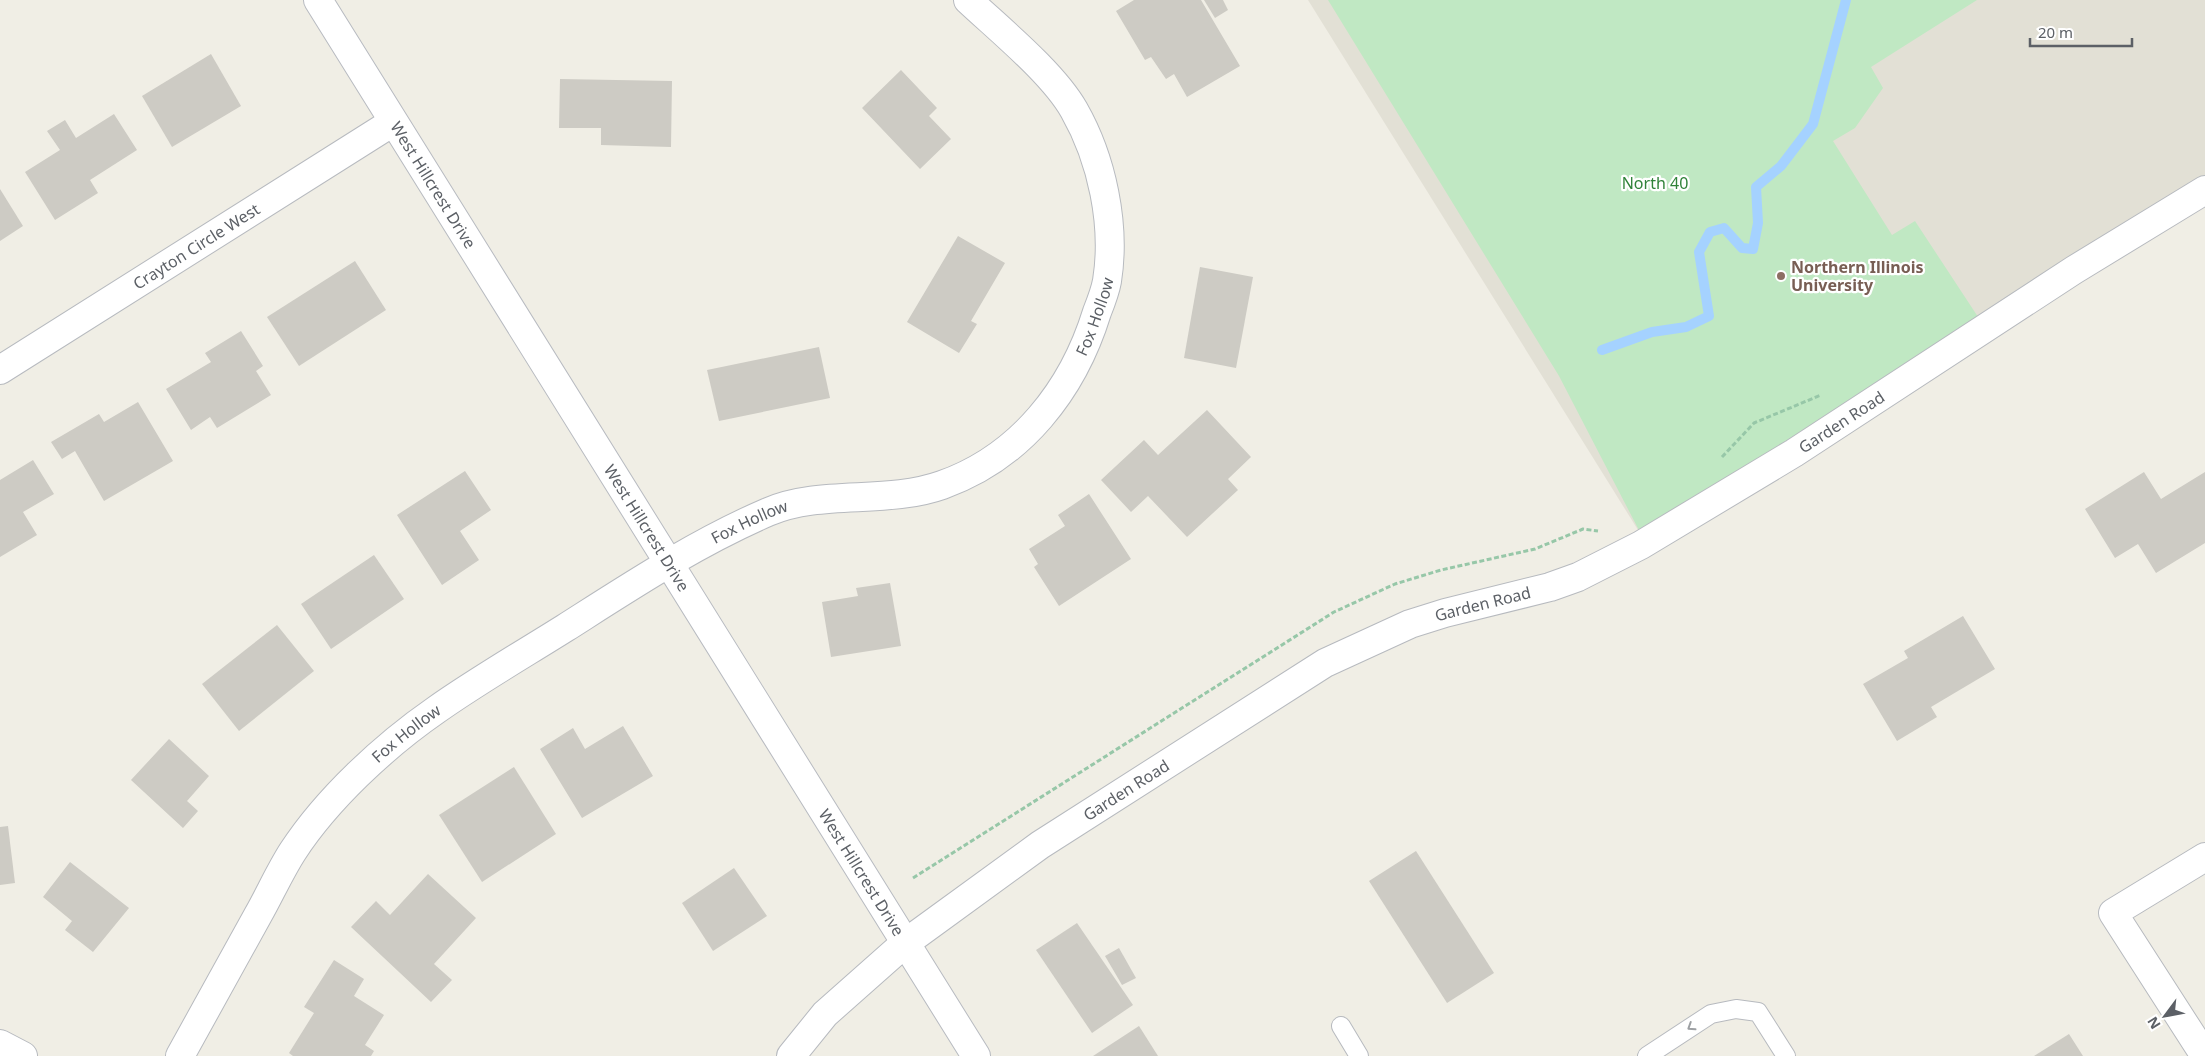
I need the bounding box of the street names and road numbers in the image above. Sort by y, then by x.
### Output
street label: West Hillcrest Drive [385,117,481,253]
street label: Crayton Circle West [129,198,264,294]
street label: Fox Hollow [1070,275,1119,359]
street label: Garden Road [1794,386,1889,458]
street label: West Hillcrest Drive [599,460,695,596]
street label: Fox Hollow [707,495,791,549]
street label: Garden Road [1432,581,1533,627]
street label: Fox Hollow [367,699,445,767]
street label: Garden Road [1079,754,1173,826]
street label: West Hillcrest Drive [814,805,910,940]

